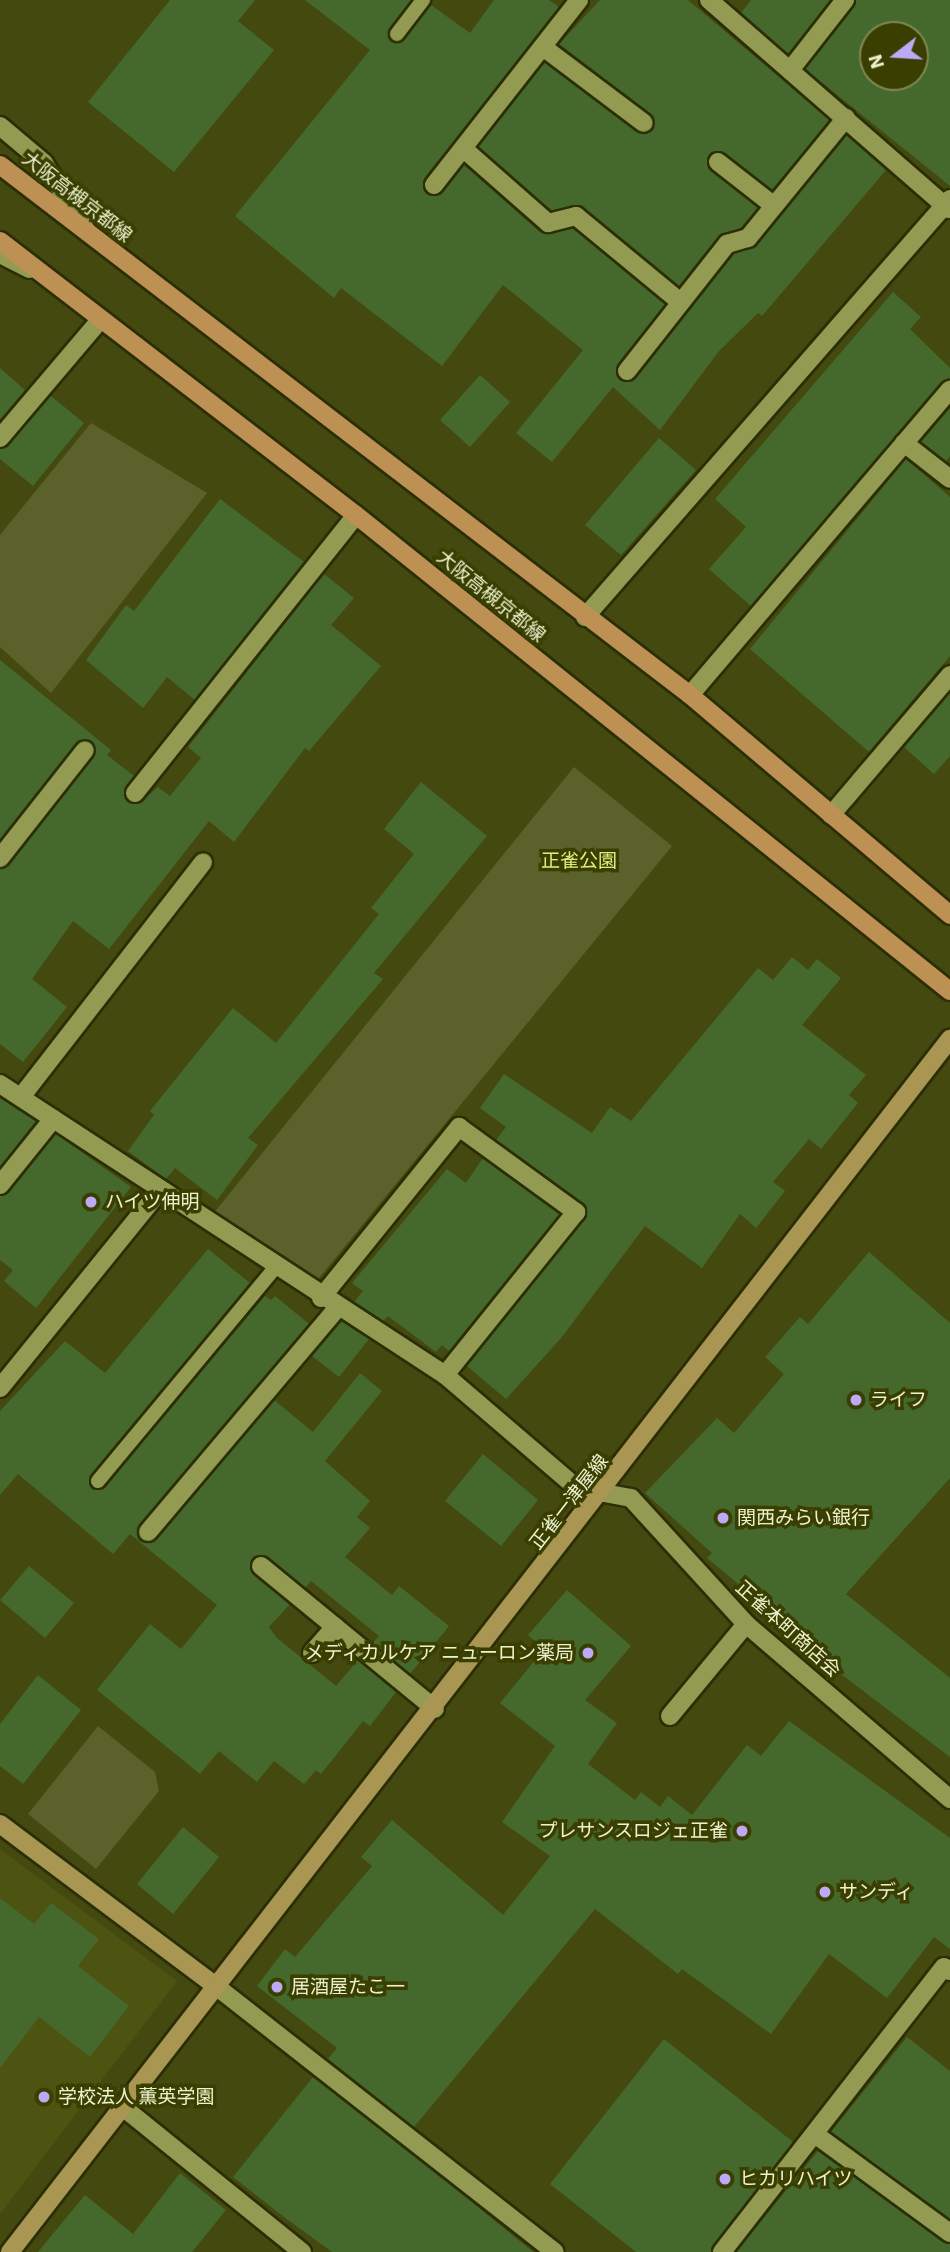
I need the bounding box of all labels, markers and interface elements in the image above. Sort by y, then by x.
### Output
north arrow [859,21,929,91]
text: N [862,51,889,72]
street label: 大阪高槻京都線 [18,147,136,247]
street label: 大阪高槻京都線 [432,545,550,647]
park label: 正雀公園 [541,850,617,872]
place label: ハイツ伸明 [105,1191,200,1213]
marker: ハイツ伸明 [83,1194,99,1210]
place label: ライフ [870,1389,927,1411]
marker: ライフ [848,1392,864,1408]
street label: 正雀一津屋線 [525,1450,613,1554]
place label: 関西みらい銀行 [737,1507,870,1529]
marker: 関西みらい銀行 [715,1510,731,1526]
street label: 正雀本町商店会 [731,1576,845,1682]
place label: メディカルケア ニューロン薬局 [304,1642,574,1664]
marker: メディカルケア ニューロン薬局 [580,1645,596,1661]
place label: プレサンスロジェ正雀 [538,1820,728,1842]
marker: プレサンスロジェ正雀 [734,1823,750,1839]
place label: サンディ [839,1881,915,1903]
marker: サンディ [817,1884,833,1900]
place label: 居酒屋たこ一 [291,1976,405,1998]
marker: 居酒屋たこ一 [269,1979,285,1995]
place label: 学校法人 薫英学園 [58,2086,214,2108]
marker: 学校法人 薫英学園 [36,2089,52,2105]
place label: ヒカリハイツ [739,2168,853,2190]
marker: ヒカリハイツ [717,2171,733,2187]

